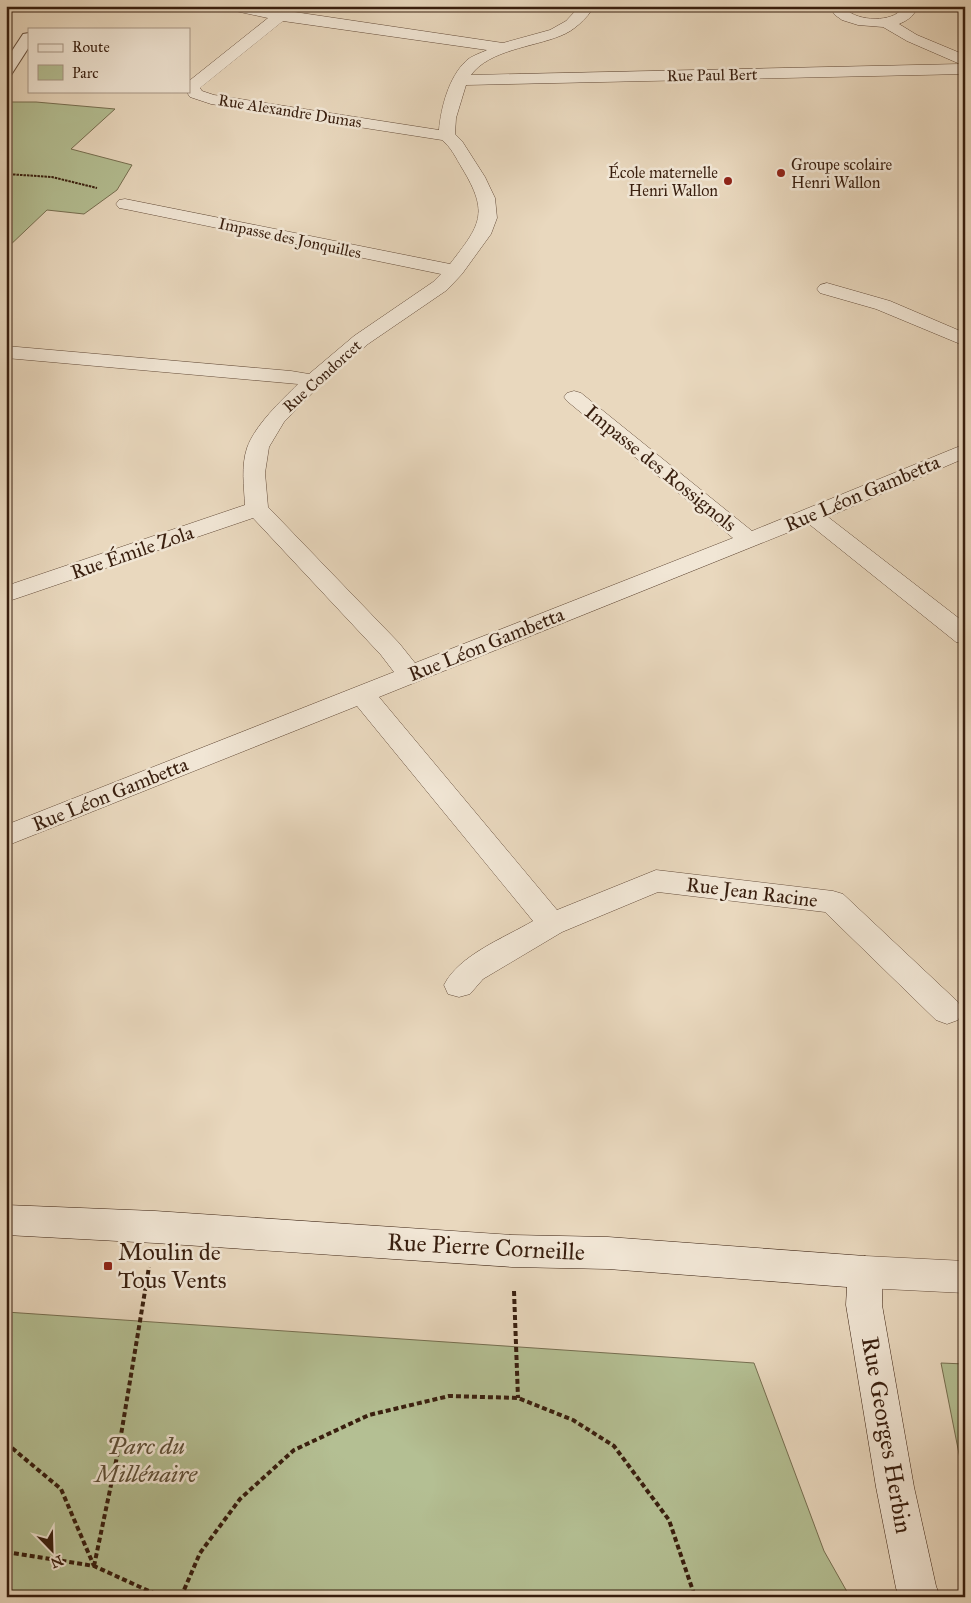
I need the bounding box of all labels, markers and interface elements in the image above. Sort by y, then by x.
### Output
legend [28,28,190,92]
text: Route [72,38,110,56]
text: Parc [72,64,99,82]
street label: Rue Paul Bert [667,65,758,85]
street label: Rue Alexandre Dumas [217,90,363,132]
place label: Groupe scolaire Henri Wallon [791,155,893,192]
place label: École maternelle Henri Wallon [608,161,718,200]
marker: Groupe scolaire Henri Wallon [775,167,787,179]
marker: École maternelle Henri Wallon [722,175,734,187]
street label: Impasse des Jonquilles [217,214,363,263]
street label: Rue Condorcet [279,336,365,416]
street label: Impasse des Rossignols [580,399,742,537]
street label: Rue Léon Gambetta [781,449,944,536]
street label: Rue Émile Zola [67,518,197,584]
street label: Rue Léon Gambetta [405,602,568,686]
street label: Rue Léon Gambetta [29,752,192,836]
street label: Rue Jean Racine [685,872,819,913]
street label: Rue Pierre Corneille [386,1227,586,1267]
place label: Moulin de Tous Vents [118,1237,227,1295]
marker: Moulin de Tous Vents [102,1260,114,1272]
street label: Rue Georges Herbin [855,1334,919,1536]
park label: Parc du Millénaire [93,1431,198,1489]
north arrow [28,1526,78,1576]
text: N [48,1551,66,1572]

